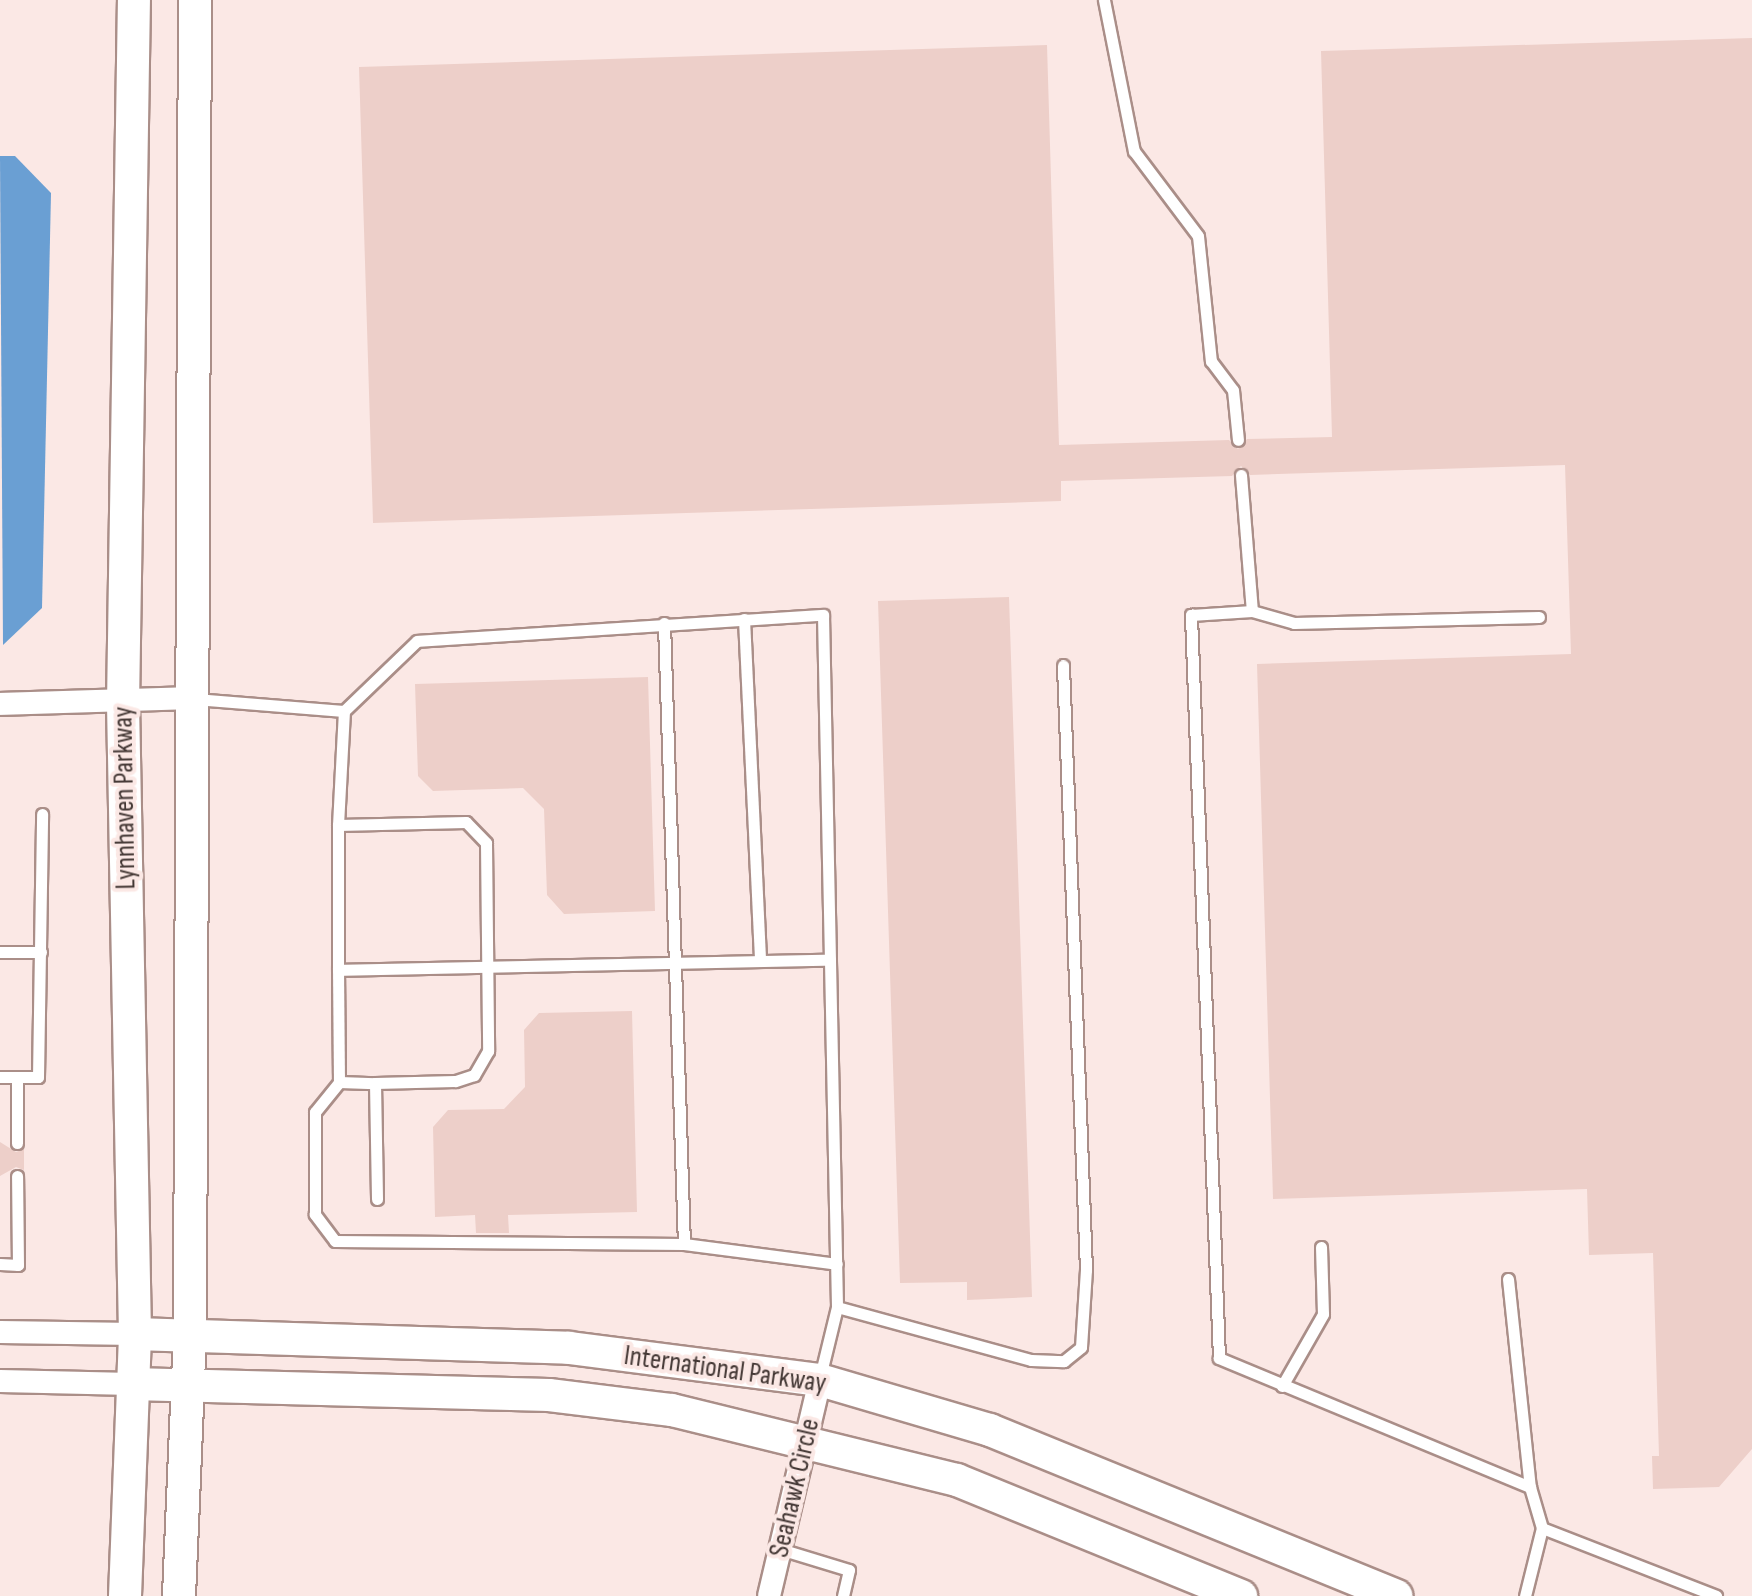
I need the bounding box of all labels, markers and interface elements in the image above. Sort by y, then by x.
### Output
street label: Lynnhaven Parkway [107,706,143,890]
street label: International Parkway [622,1339,828,1401]
street label: Seahawk Circle [763,1415,827,1561]

